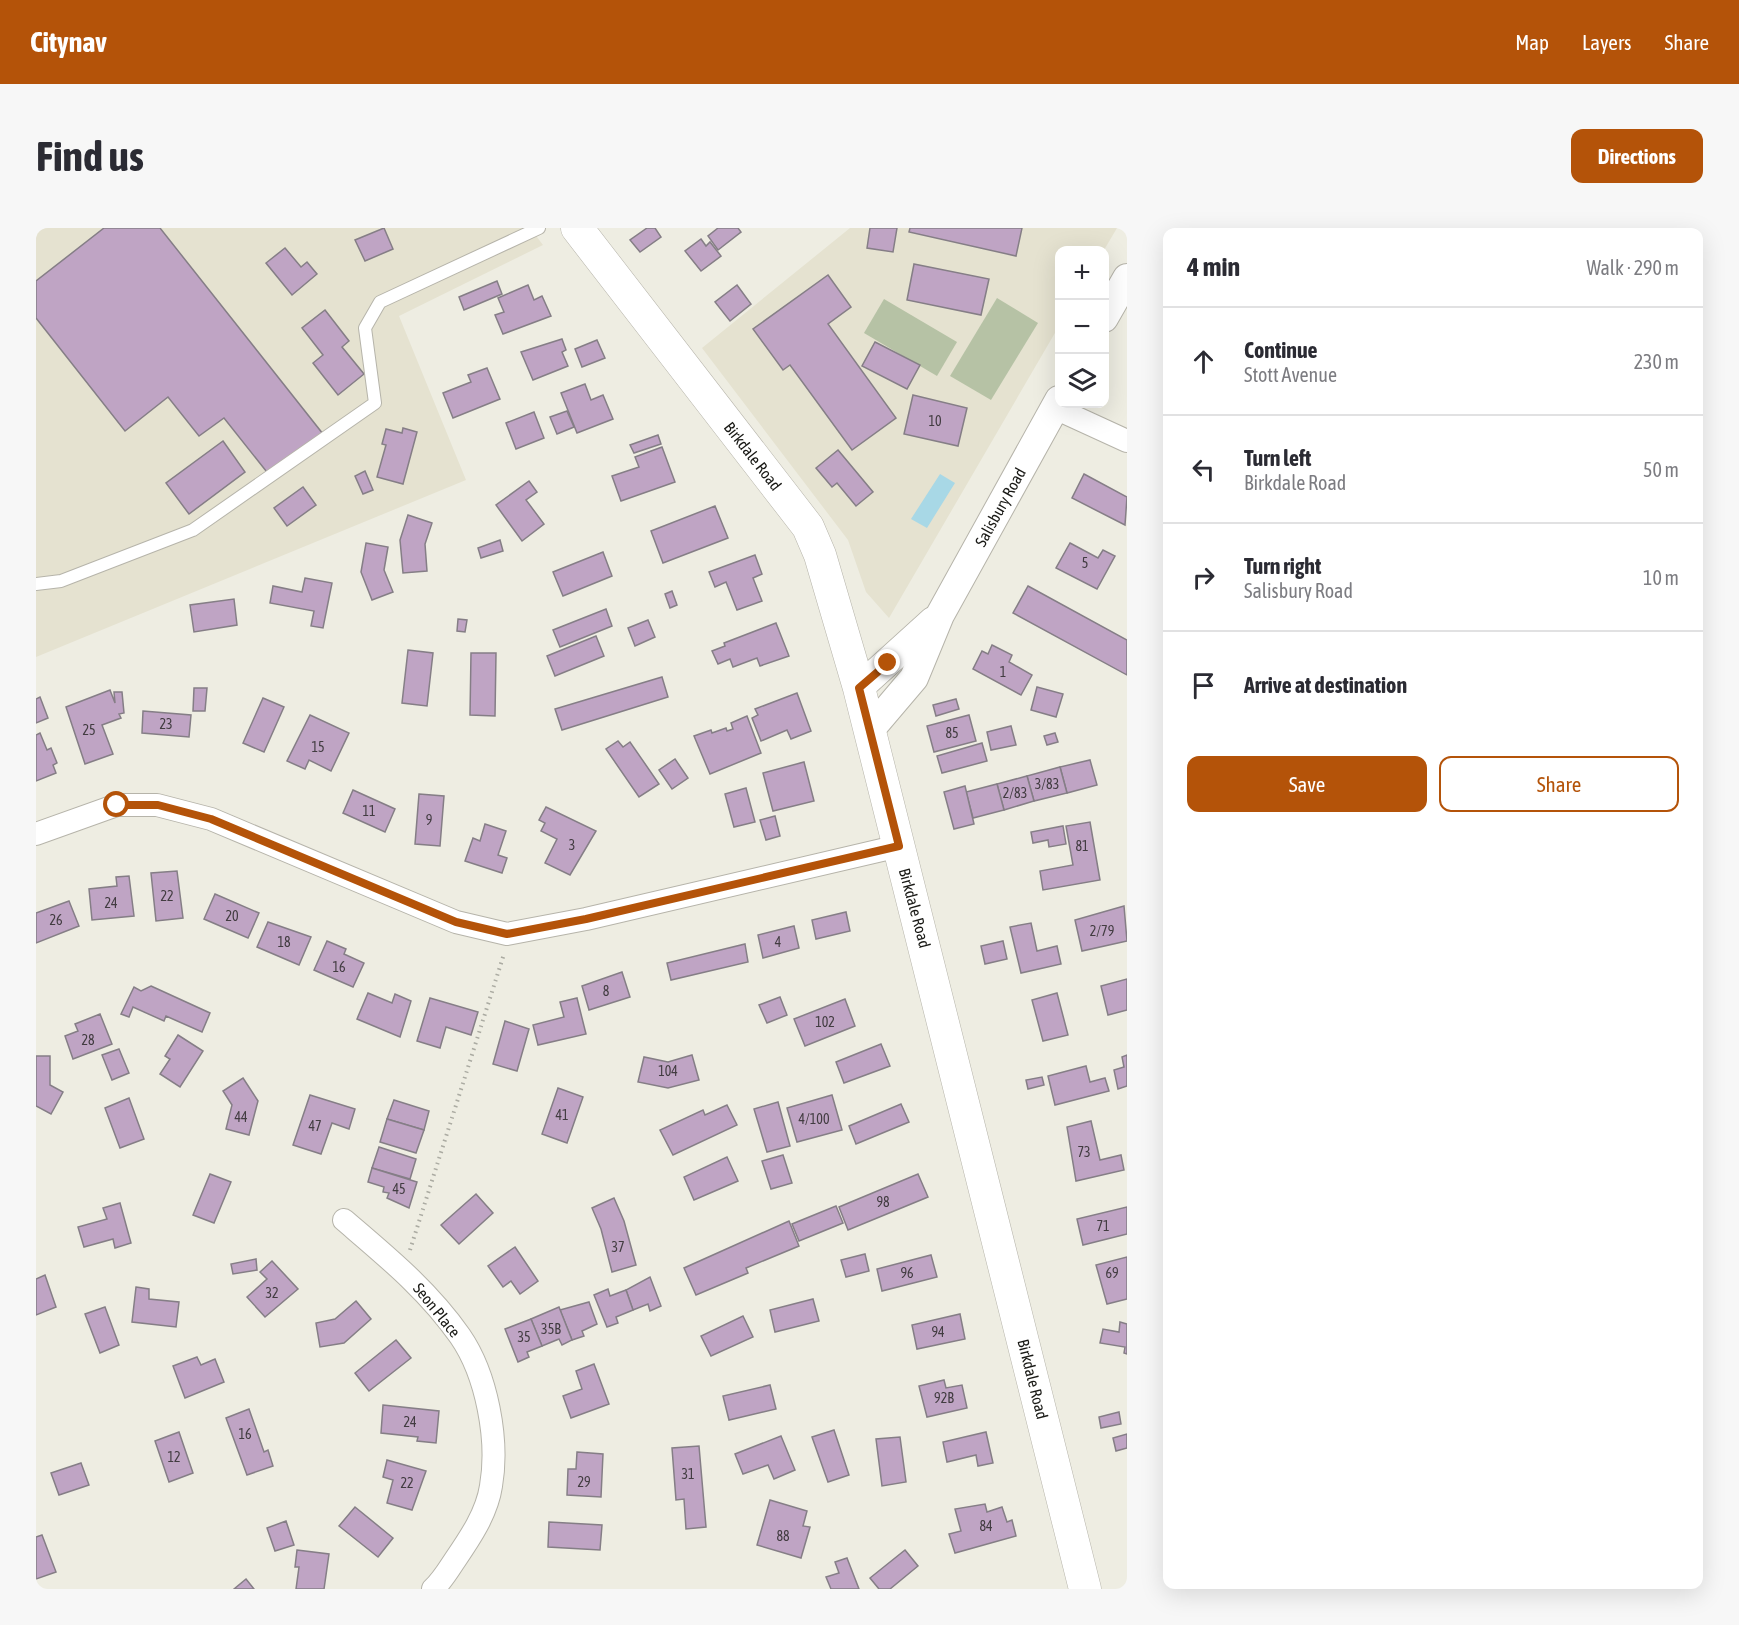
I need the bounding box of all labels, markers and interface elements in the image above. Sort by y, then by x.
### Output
text: Citynav [30,26,107,58]
text: Map [1515,30,1549,54]
text: Layers [1582,30,1632,54]
text: Share [1665,30,1709,54]
button: Directions [1571,129,1703,183]
text: Find us [36,132,144,180]
map controls [1055,246,1109,408]
button: + [1055,246,1109,300]
text: 4 min [1187,252,1240,282]
text: Walk · 290 m [1587,256,1679,279]
button: − [1055,300,1109,354]
text: Continue [1244,337,1318,363]
icon: ahead [1187,345,1220,378]
text: 230 m [1634,350,1679,373]
button: layers [1055,354,1109,408]
text: Stott Avenue [1244,363,1337,386]
house number: 10 [928,413,942,429]
street label: Birkdale Road [721,418,785,494]
text: Turn left [1244,445,1311,471]
icon: left [1187,453,1220,486]
text: 50 m [1643,458,1679,481]
street label: Salisbury Road [971,465,1030,550]
text: Birkdale Road [1244,471,1346,494]
text: Turn right [1244,553,1321,579]
house number: 5 [1082,555,1088,571]
icon: right [1187,561,1220,594]
text: 10 m [1643,566,1679,589]
text: Salisbury Road [1244,579,1353,602]
route end [874,649,900,675]
house number: 1 [1000,664,1006,680]
icon: arrive [1187,669,1220,702]
text: Arrive at destination [1244,672,1407,698]
house number: 23 [159,716,173,732]
house number: 25 [82,722,96,738]
house number: 85 [945,725,959,741]
house number: 15 [311,739,325,755]
button: Save [1187,756,1427,812]
button: Share [1439,756,1679,812]
house number: 3/83 [1035,776,1059,792]
house number: 2/83 [1003,785,1027,801]
route start [103,791,129,817]
house number: 11 [362,803,376,819]
house number: 9 [426,812,432,828]
house number: 3 [569,837,575,853]
house number: 81 [1075,838,1089,854]
street label: Birkdale Road [896,866,934,950]
house number: 22 [160,888,174,904]
house number: 24 [104,895,118,911]
house number: 20 [225,908,239,924]
house number: 26 [49,912,63,928]
house number: 2/79 [1090,923,1114,939]
house number: 18 [277,934,291,950]
house number: 4 [775,934,782,950]
house number: 16 [332,959,346,975]
house number: 8 [603,983,610,999]
house number: 102 [815,1014,835,1030]
house number: 28 [81,1032,95,1048]
house number: 104 [658,1063,678,1079]
house number: 41 [555,1107,569,1123]
house number: 44 [234,1109,248,1125]
house number: 4/100 [798,1111,830,1127]
house number: 47 [308,1118,322,1134]
house number: 73 [1077,1144,1091,1160]
house number: 45 [392,1181,406,1197]
house number: 98 [876,1194,890,1210]
house number: 71 [1096,1218,1110,1234]
house number: 37 [611,1239,625,1255]
house number: 96 [900,1265,914,1281]
house number: 69 [1105,1265,1119,1281]
street label: Seon Place [410,1279,464,1341]
house number: 32 [265,1285,279,1301]
house number: 35B [541,1321,561,1337]
house number: 94 [931,1324,945,1340]
house number: 35 [517,1329,531,1345]
street label: Birkdale Road [1014,1337,1052,1421]
house number: 92B [934,1390,954,1406]
house number: 24 [403,1414,417,1430]
house number: 16 [238,1426,252,1442]
house number: 12 [167,1449,181,1465]
house number: 31 [681,1466,695,1482]
house number: 29 [577,1474,591,1490]
house number: 22 [400,1475,414,1491]
house number: 84 [979,1518,993,1534]
house number: 88 [776,1528,790,1544]

